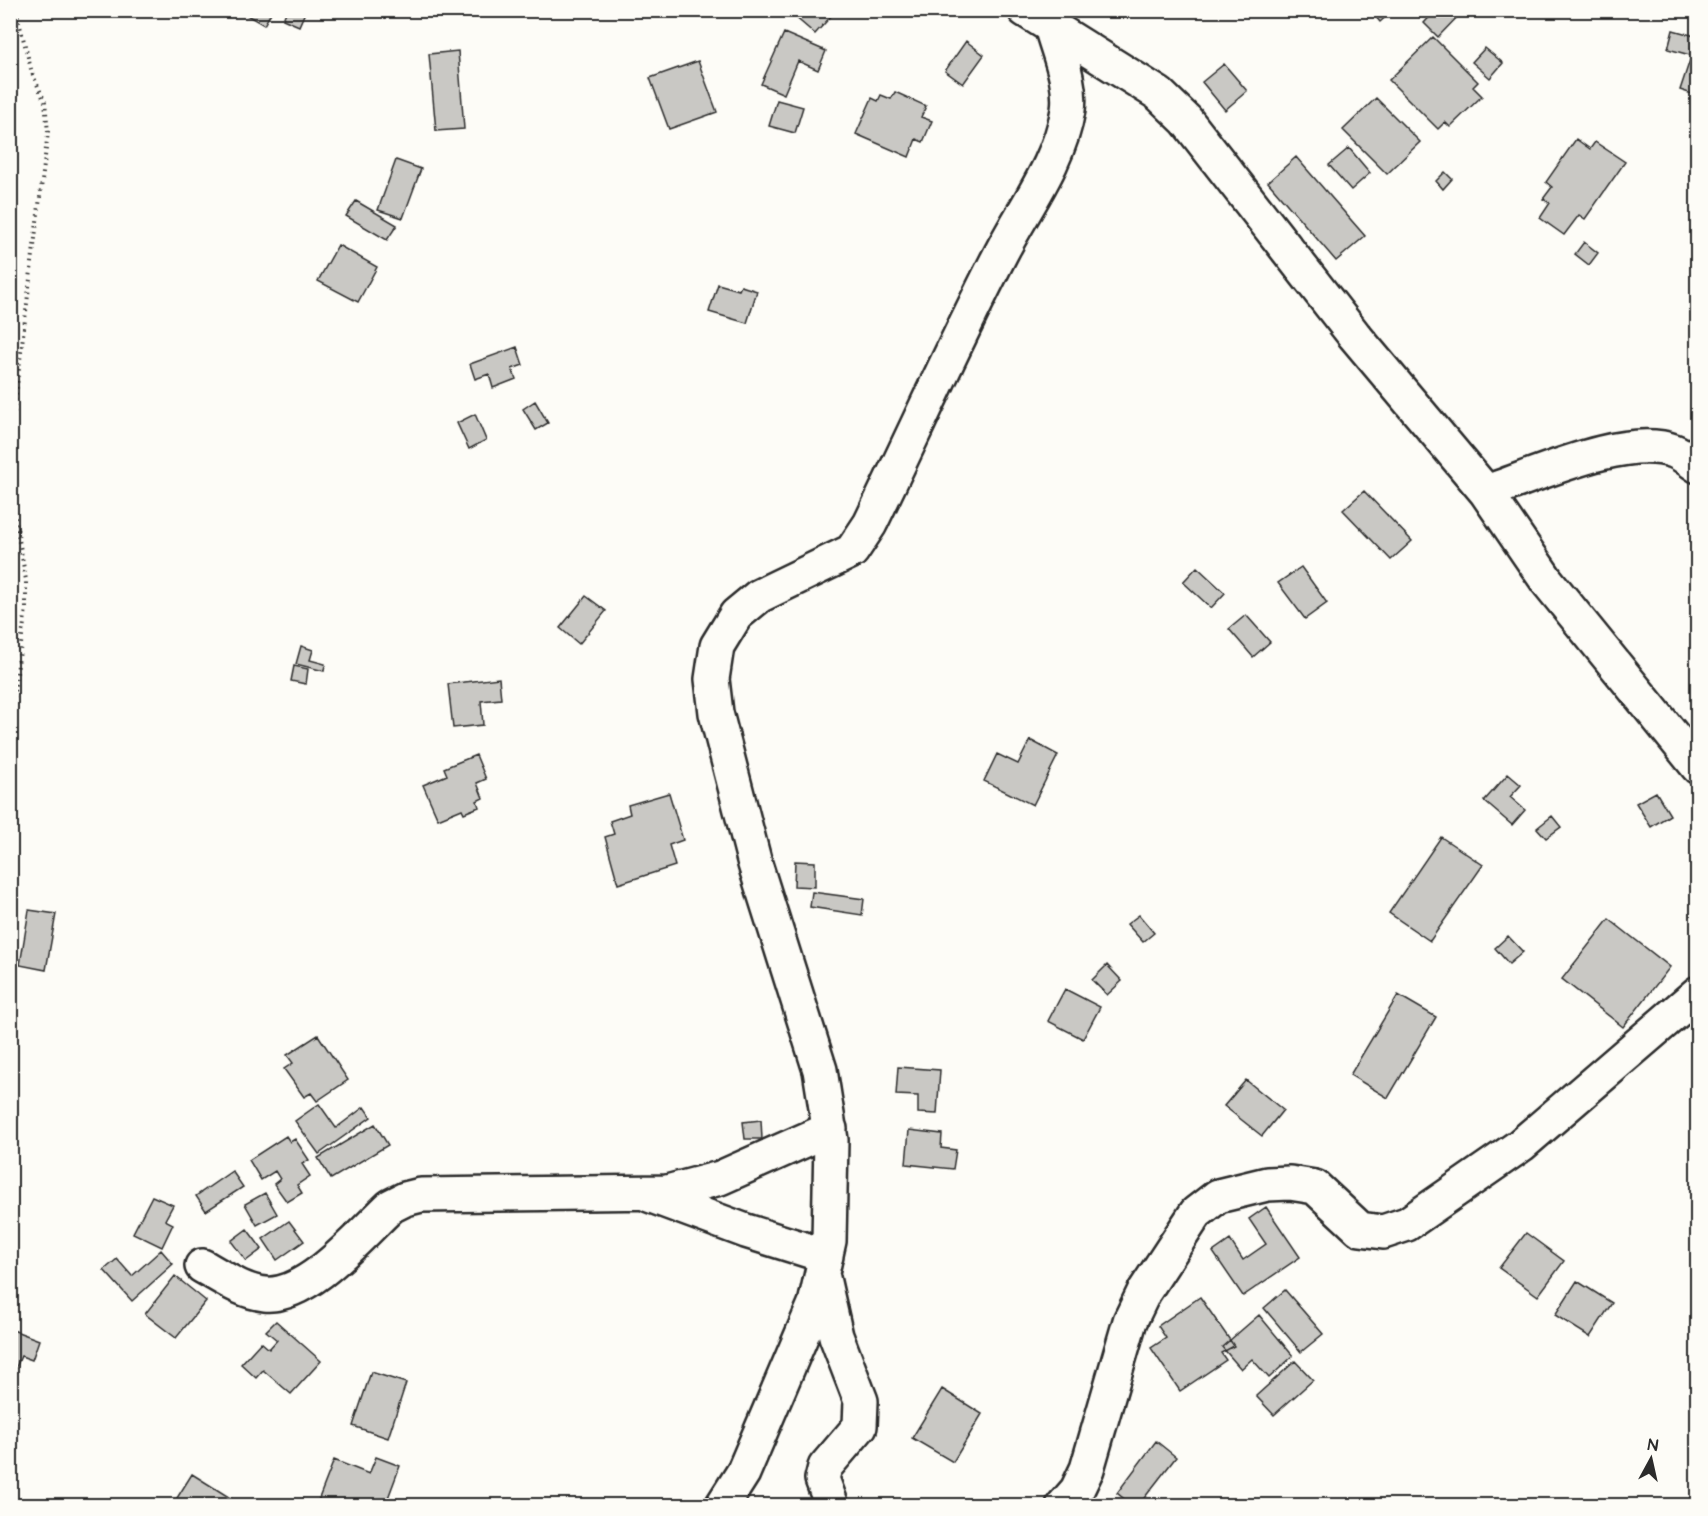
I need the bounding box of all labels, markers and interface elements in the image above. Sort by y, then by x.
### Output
north arrow [1621,1429,1681,1489]
text: N [1646,1434,1659,1457]

